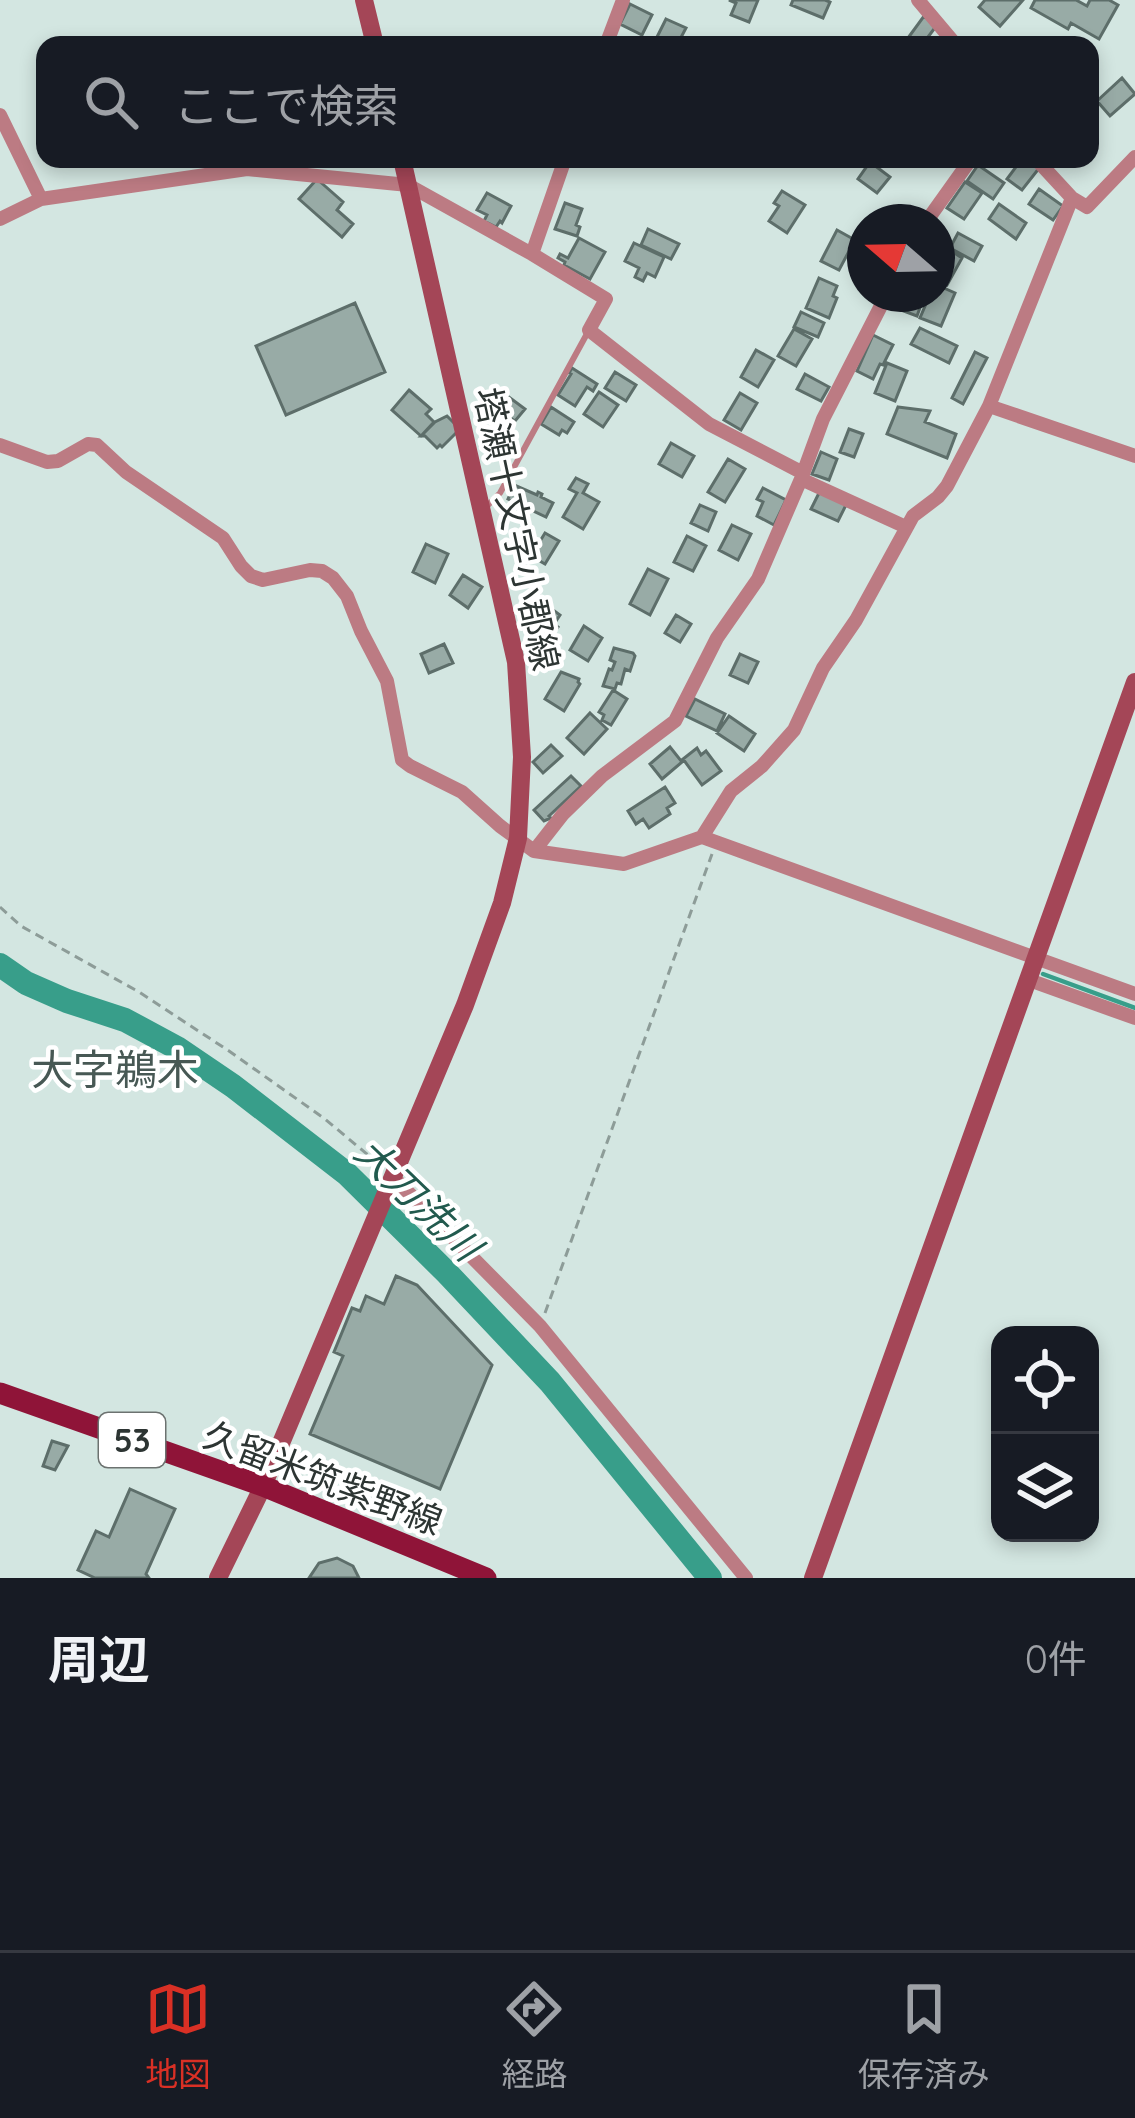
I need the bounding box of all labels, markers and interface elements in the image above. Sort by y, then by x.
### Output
search box [36,36,1099,168]
icon: search [78,69,144,135]
text: ここで検索 [174,77,399,133]
north arrow [847,204,955,312]
street label: 塔瀬十文字小郡線 [466,383,569,674]
district label: 大字鵜木 [31,1043,199,1096]
water label: 大刀洗川 [345,1127,494,1273]
map controls [991,1326,1099,1542]
button: locate [991,1326,1099,1434]
street label: 久留米筑紫野線 [197,1411,449,1544]
road number: 53 [99,1413,165,1467]
button: layers [991,1434,1099,1542]
text: 周辺 [48,1627,150,1691]
text: 0件 [1025,1634,1087,1683]
tab: 地図 [145,1976,211,2096]
tab: 経路 [501,1976,567,2096]
tab: 保存済み [858,1976,990,2096]

